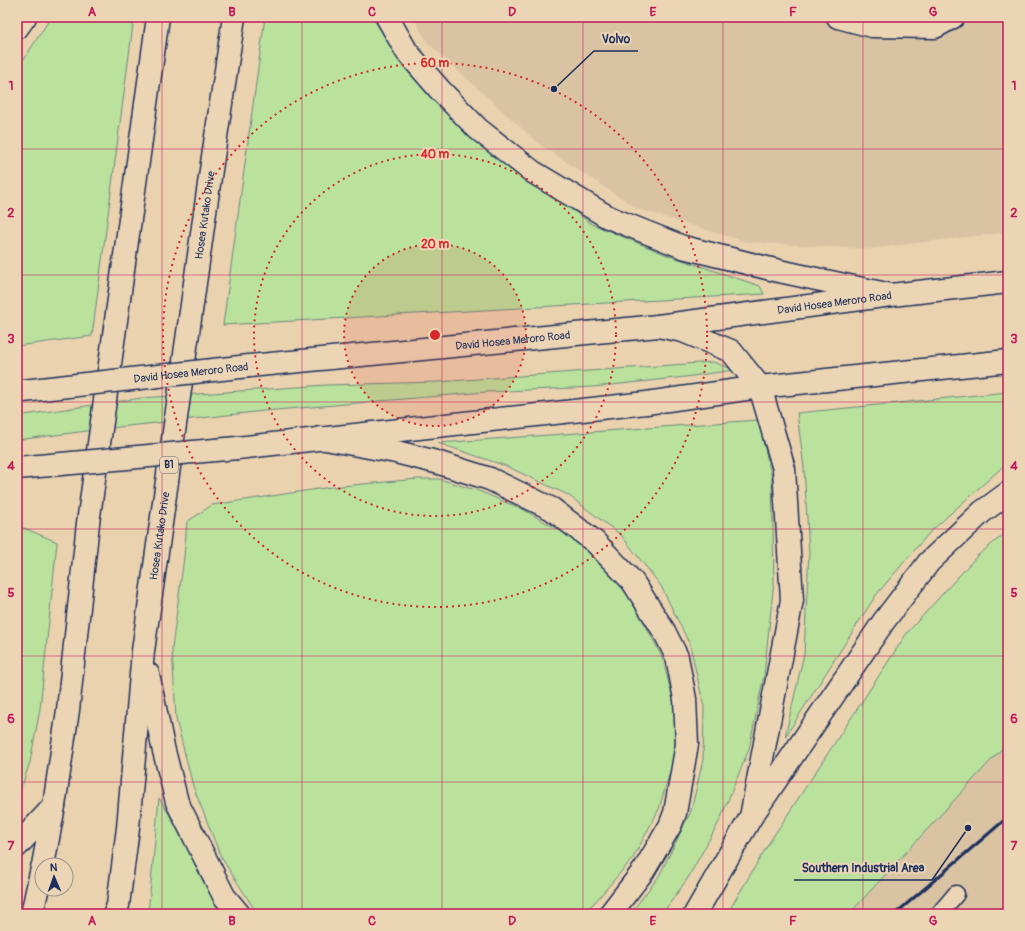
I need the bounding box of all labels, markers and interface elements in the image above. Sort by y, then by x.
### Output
text: A [88,4,97,20]
text: B [228,4,236,20]
text: C [368,4,376,20]
text: D [508,4,516,20]
text: E [650,4,657,20]
text: F [789,4,797,20]
text: G [929,4,938,20]
callout: Volvo [594,27,638,51]
text: Volvo [602,32,631,47]
text: 60 m [421,56,450,71]
text: 1 [8,78,14,94]
text: 1 [1011,78,1017,94]
text: 40 m [420,147,450,162]
street label: Hosea Kutako Drive [192,170,217,260]
text: 2 [7,205,15,221]
text: 2 [1010,205,1018,221]
text: 20 m [421,237,449,252]
street label: David Hosea Meroro Road [776,288,893,317]
centre of rings [428,328,442,342]
street label: David Hosea Meroro Road [455,328,571,352]
text: 3 [7,331,15,347]
text: 3 [1010,331,1018,347]
street label: David Hosea Meroro Road [133,360,249,385]
road number: B1 [160,457,178,473]
text: 4 [7,458,15,474]
text: 4 [1010,458,1018,474]
street label: Hosea Kutako Drive [147,490,172,581]
text: 5 [7,585,15,601]
text: 5 [1010,585,1018,601]
text: 6 [7,711,15,727]
text: 6 [1010,711,1018,727]
text: 7 [8,838,15,854]
text: 7 [1011,838,1018,854]
callout: Southern Industrial Area [794,856,932,880]
north arrow [34,857,74,897]
text: N [50,861,58,874]
text: Southern Industrial Area [802,861,925,876]
text: A [88,913,97,929]
text: B [228,913,236,929]
text: C [368,913,376,929]
text: D [508,913,516,929]
text: E [650,913,657,929]
text: F [789,913,797,929]
text: G [929,913,938,929]

